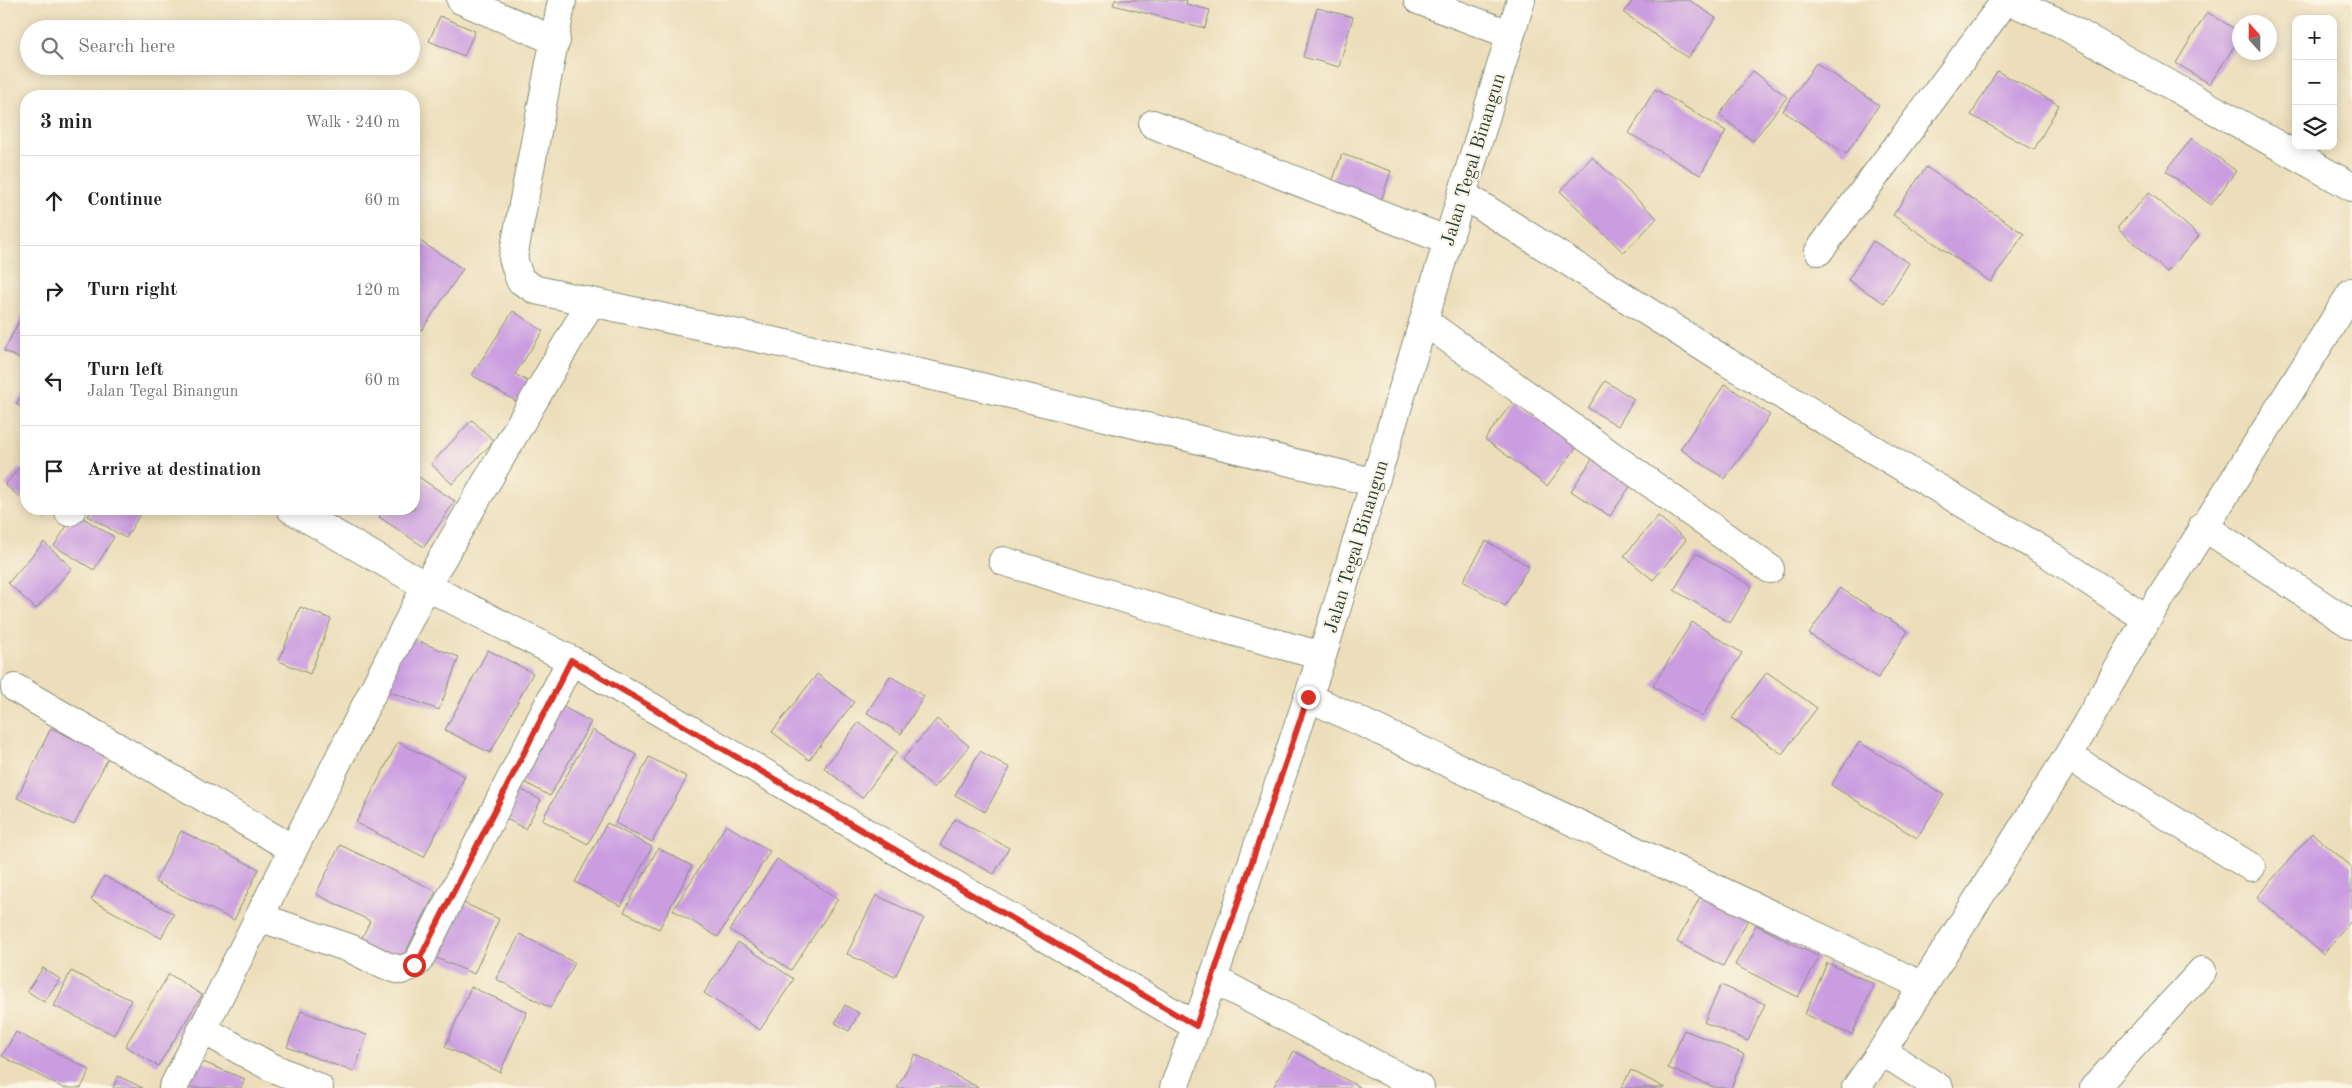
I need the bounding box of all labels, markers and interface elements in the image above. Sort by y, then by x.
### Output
north arrow [2232,15,2277,60]
map controls [2292,15,2337,150]
button: + [2292,15,2337,60]
search box [20,20,420,75]
icon: search [38,34,66,62]
text: Search here [78,38,175,57]
button: − [2292,60,2337,105]
street label: Jalan Tegal Binangun [1439,71,1510,248]
button: layers [2292,105,2337,150]
text: 3 min [40,112,93,133]
text: Walk · 240 m [305,115,400,131]
icon: ahead [40,187,68,215]
text: Continue [87,191,162,210]
text: 60 m [364,193,400,209]
icon: right [40,277,68,305]
text: Turn right [87,281,177,300]
text: 120 m [355,283,400,299]
text: Turn left [87,361,164,380]
icon: left [40,367,68,395]
text: 60 m [364,373,400,389]
text: Jalan Tegal Binangun [87,384,238,400]
icon: arrive [40,457,68,485]
street label: Jalan Tegal Binangun [1322,458,1393,635]
text: Arrive at destination [87,461,261,480]
route end [1297,686,1320,709]
route start [403,954,426,977]

